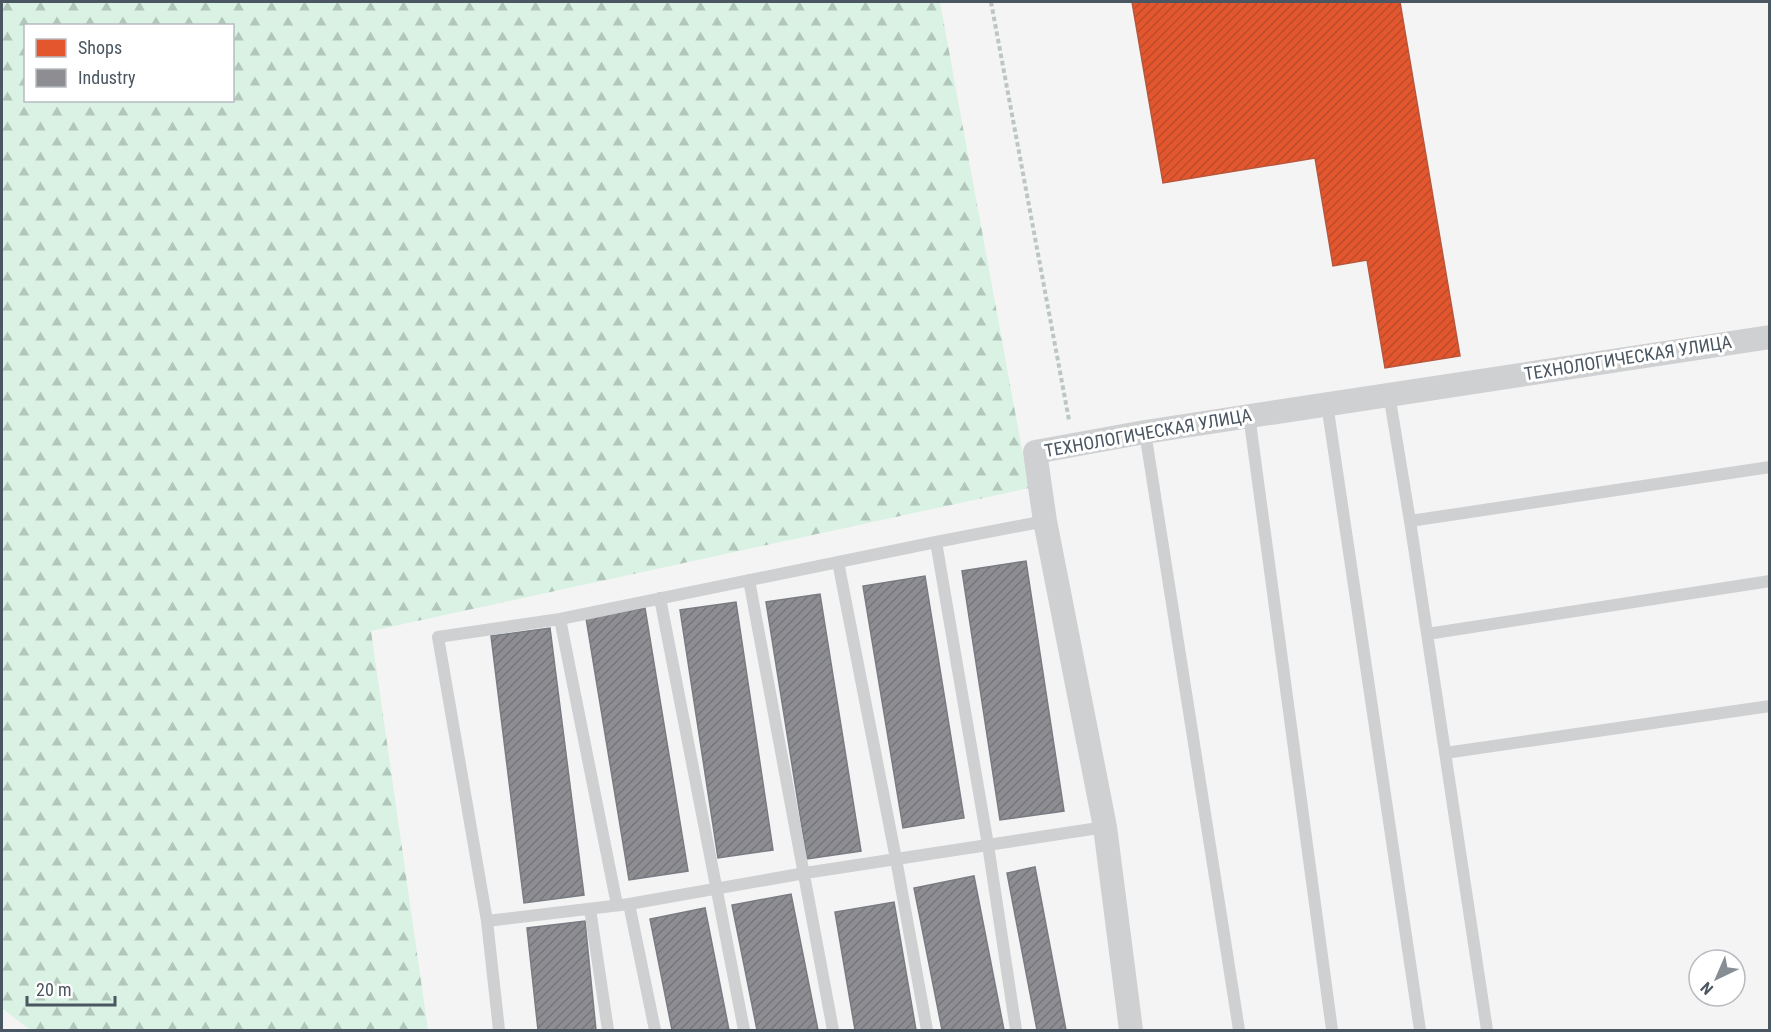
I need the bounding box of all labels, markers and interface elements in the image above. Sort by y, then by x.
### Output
legend [24,24,234,102]
text: Shops [78,37,122,58]
text: Industry [78,67,136,88]
street label: ТЕХНОЛОГИЧЕСКАЯ УЛИЦА [1523,331,1734,384]
street label: ТЕХНОЛОГИЧЕСКАЯ УЛИЦА [1043,404,1254,461]
north arrow [1687,948,1747,1008]
scale bar [27,969,116,1007]
text: N [1697,978,1717,999]
text: 20 m [36,979,71,1000]

